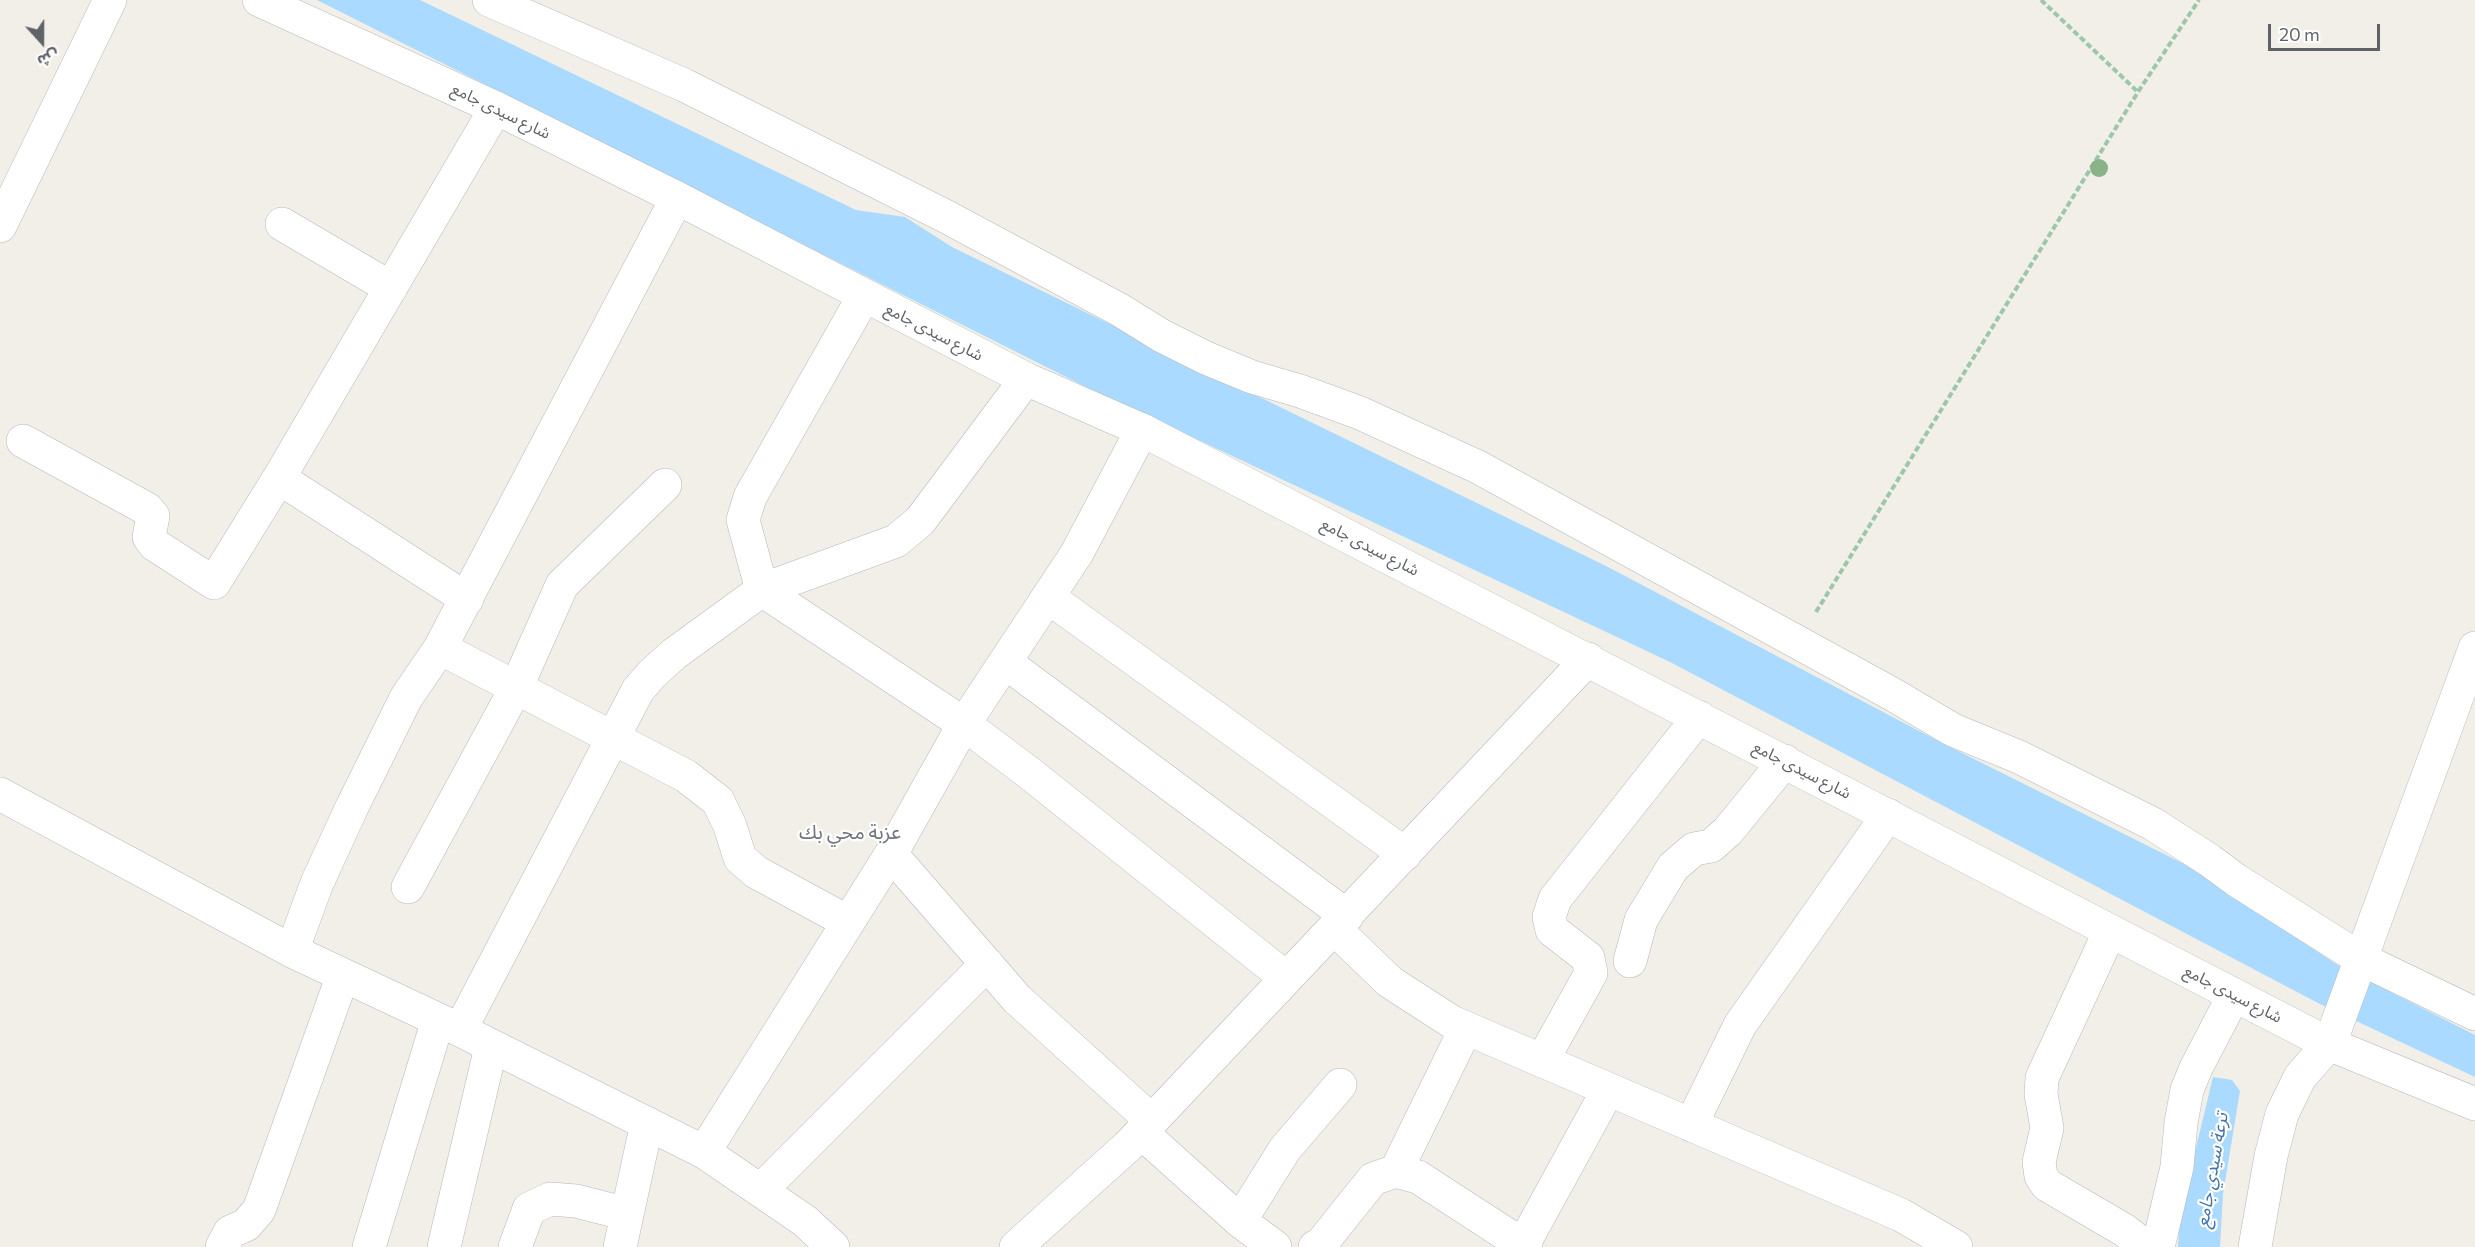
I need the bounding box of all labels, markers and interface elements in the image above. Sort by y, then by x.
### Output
north arrow [12,12,72,72]
scale bar [2271,12,2384,50]
text: 20 m [2279,23,2320,45]
text: ش [35,46,62,72]
street label: شارع سيدى جامع [448,79,554,143]
street label: شارع سيدى جامع [882,299,986,365]
street label: شارع سيدى جامع [1318,514,1422,580]
street label: شارع سيدى جامع [1750,737,1854,803]
district label: عزبة محي بك [799,820,901,844]
street label: شارع سيدى جامع [2181,961,2285,1027]
water label: ترعة سيدي جامع [2191,1111,2233,1229]

